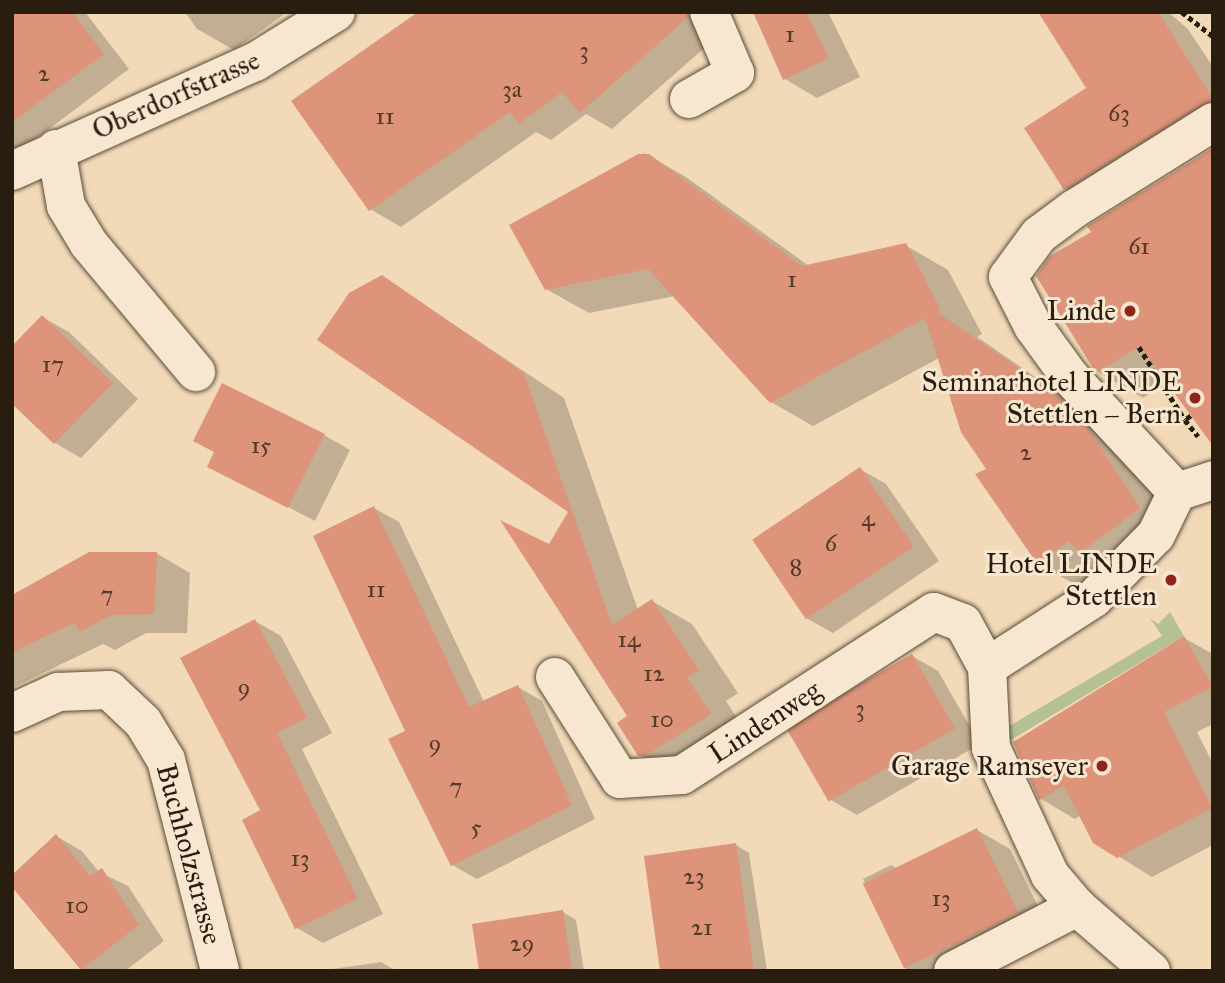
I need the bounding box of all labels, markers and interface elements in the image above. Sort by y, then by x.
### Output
house number: 1 [785,21,795,49]
house number: 3 [579,37,589,65]
street label: Oberdorfstrasse [87,43,265,147]
house number: 2 [38,60,50,88]
house number: 3a [502,76,522,104]
house number: 63 [1108,100,1130,128]
house number: 11 [376,103,394,131]
house number: 61 [1128,233,1150,261]
house number: 1 [787,266,797,294]
place label: Linde [1047,294,1116,328]
marker: Linde [1122,303,1138,319]
house number: 17 [42,351,64,379]
place label: Seminarhotel LINDE Stettlen – Bern [922,365,1181,431]
marker: Seminarhotel LINDE Stettlen – Bern [1187,390,1203,406]
house number: 15 [251,432,271,460]
house number: 2 [1020,439,1032,467]
house number: 4 [861,505,875,533]
house number: 6 [825,530,837,558]
place label: Hotel LINDE Stettlen [985,547,1157,613]
house number: 8 [790,554,802,582]
marker: Hotel LINDE Stettlen [1163,572,1179,588]
house number: 11 [367,576,385,604]
house number: 7 [101,581,113,609]
house number: 14 [618,626,640,654]
house number: 12 [643,660,665,688]
street label: Lindenweg [703,673,827,771]
house number: 9 [238,674,250,702]
house number: 3 [855,695,865,723]
house number: 10 [650,706,674,734]
house number: 9 [429,730,441,758]
place label: Garage Ramseyer [891,749,1088,783]
marker: Garage Ramseyer [1094,758,1110,774]
street label: Buchholzstrasse [149,760,229,948]
house number: 7 [450,773,462,801]
house number: 5 [470,814,482,842]
house number: 13 [290,845,310,873]
house number: 23 [683,863,705,891]
house number: 13 [931,885,951,913]
house number: 10 [65,892,89,920]
house number: 21 [691,914,713,942]
house number: 29 [510,930,534,958]

